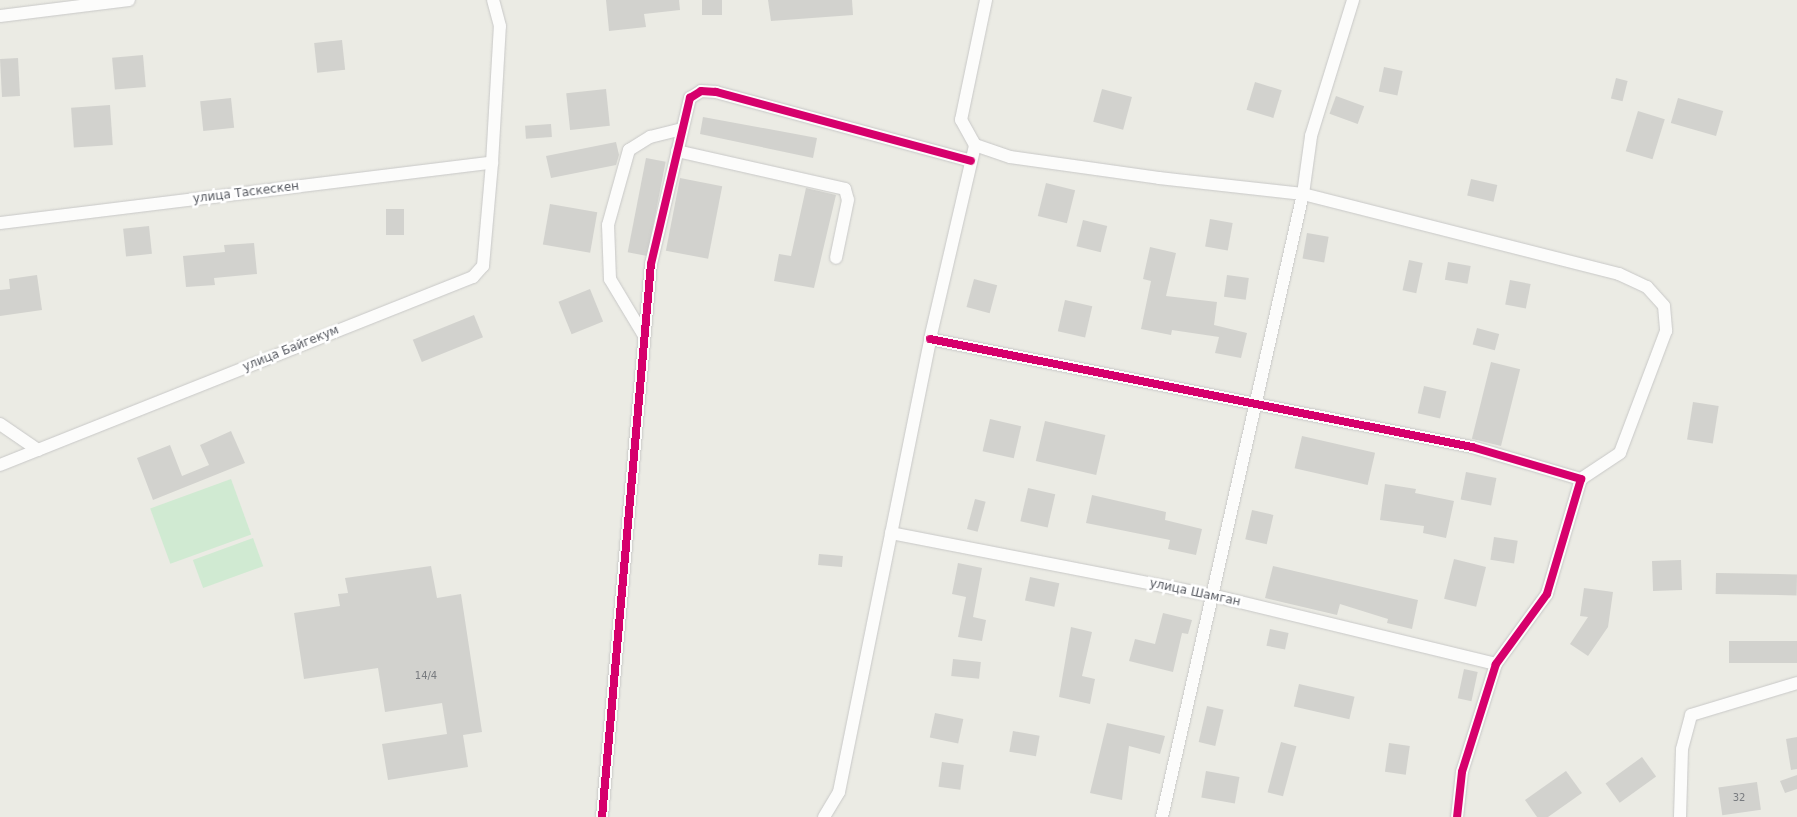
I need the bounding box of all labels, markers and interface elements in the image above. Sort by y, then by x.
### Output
street label: улица Таскескен [192,179,300,207]
street label: улица Байгекум [241,323,341,375]
street label: улица Шамган [1148,576,1242,610]
house number: 14/4 [415,670,437,682]
house number: 32 [1733,792,1745,804]

